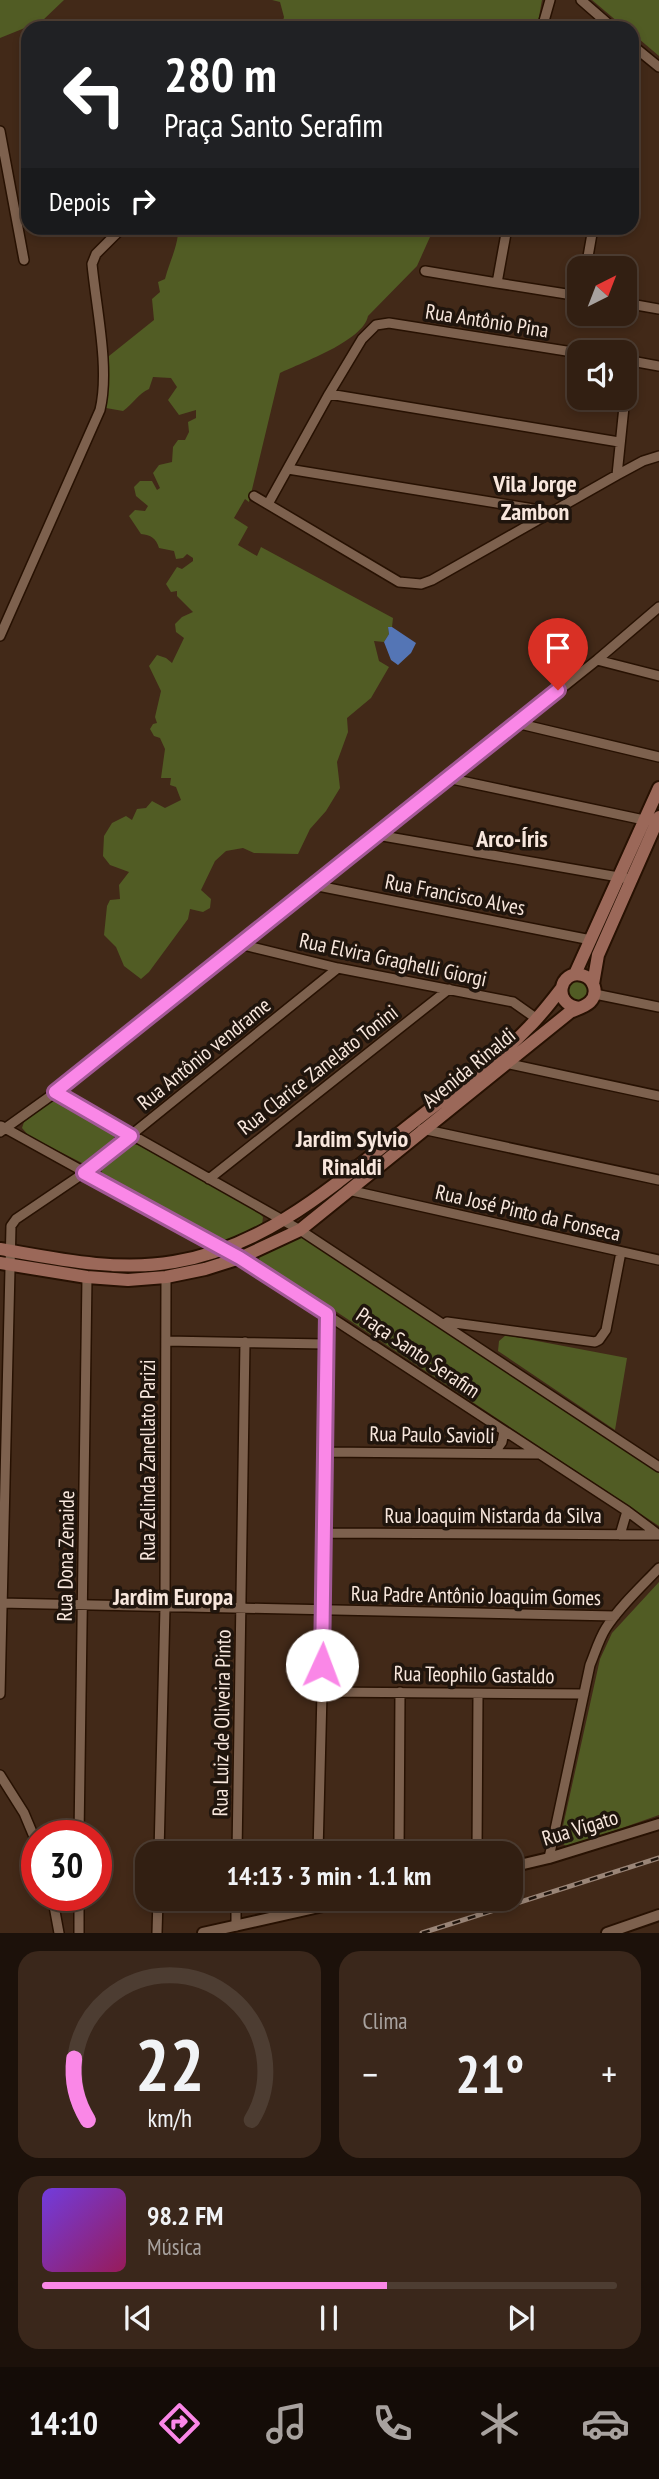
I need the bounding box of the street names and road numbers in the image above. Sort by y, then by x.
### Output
street label: Rua Antônio Pina [424,297,551,344]
street label: Rua Francisco Alves [383,868,527,921]
street label: Rua Elvira Graghelli Giorgi [297,926,489,993]
street label: Rua Antônio vendrame [131,991,276,1116]
street label: Rua Clarice Zanelato Tonini [232,999,403,1141]
street label: Avenida Rinaldi [416,1022,521,1114]
street label: Rua José Pinto da Fonseca [433,1178,623,1247]
street label: Praça Santo Serafim [351,1301,485,1404]
street label: Rua Zelinda Zanellato Parizi [134,1359,161,1561]
street label: Rua Paulo Savioli [369,1420,495,1449]
street label: Rua Dona Zenaide [51,1490,80,1622]
street label: Rua Joaquim Nistarda da Silva [384,1502,602,1529]
street label: Rua Padre Antônio Joaquim Gomes [351,1580,601,1611]
street label: Rua Luiz de Oliveira Pinto [206,1629,237,1817]
street label: Rua Teophilo Gastaldo [393,1660,555,1689]
street label: Rua Vigato [539,1803,621,1852]

